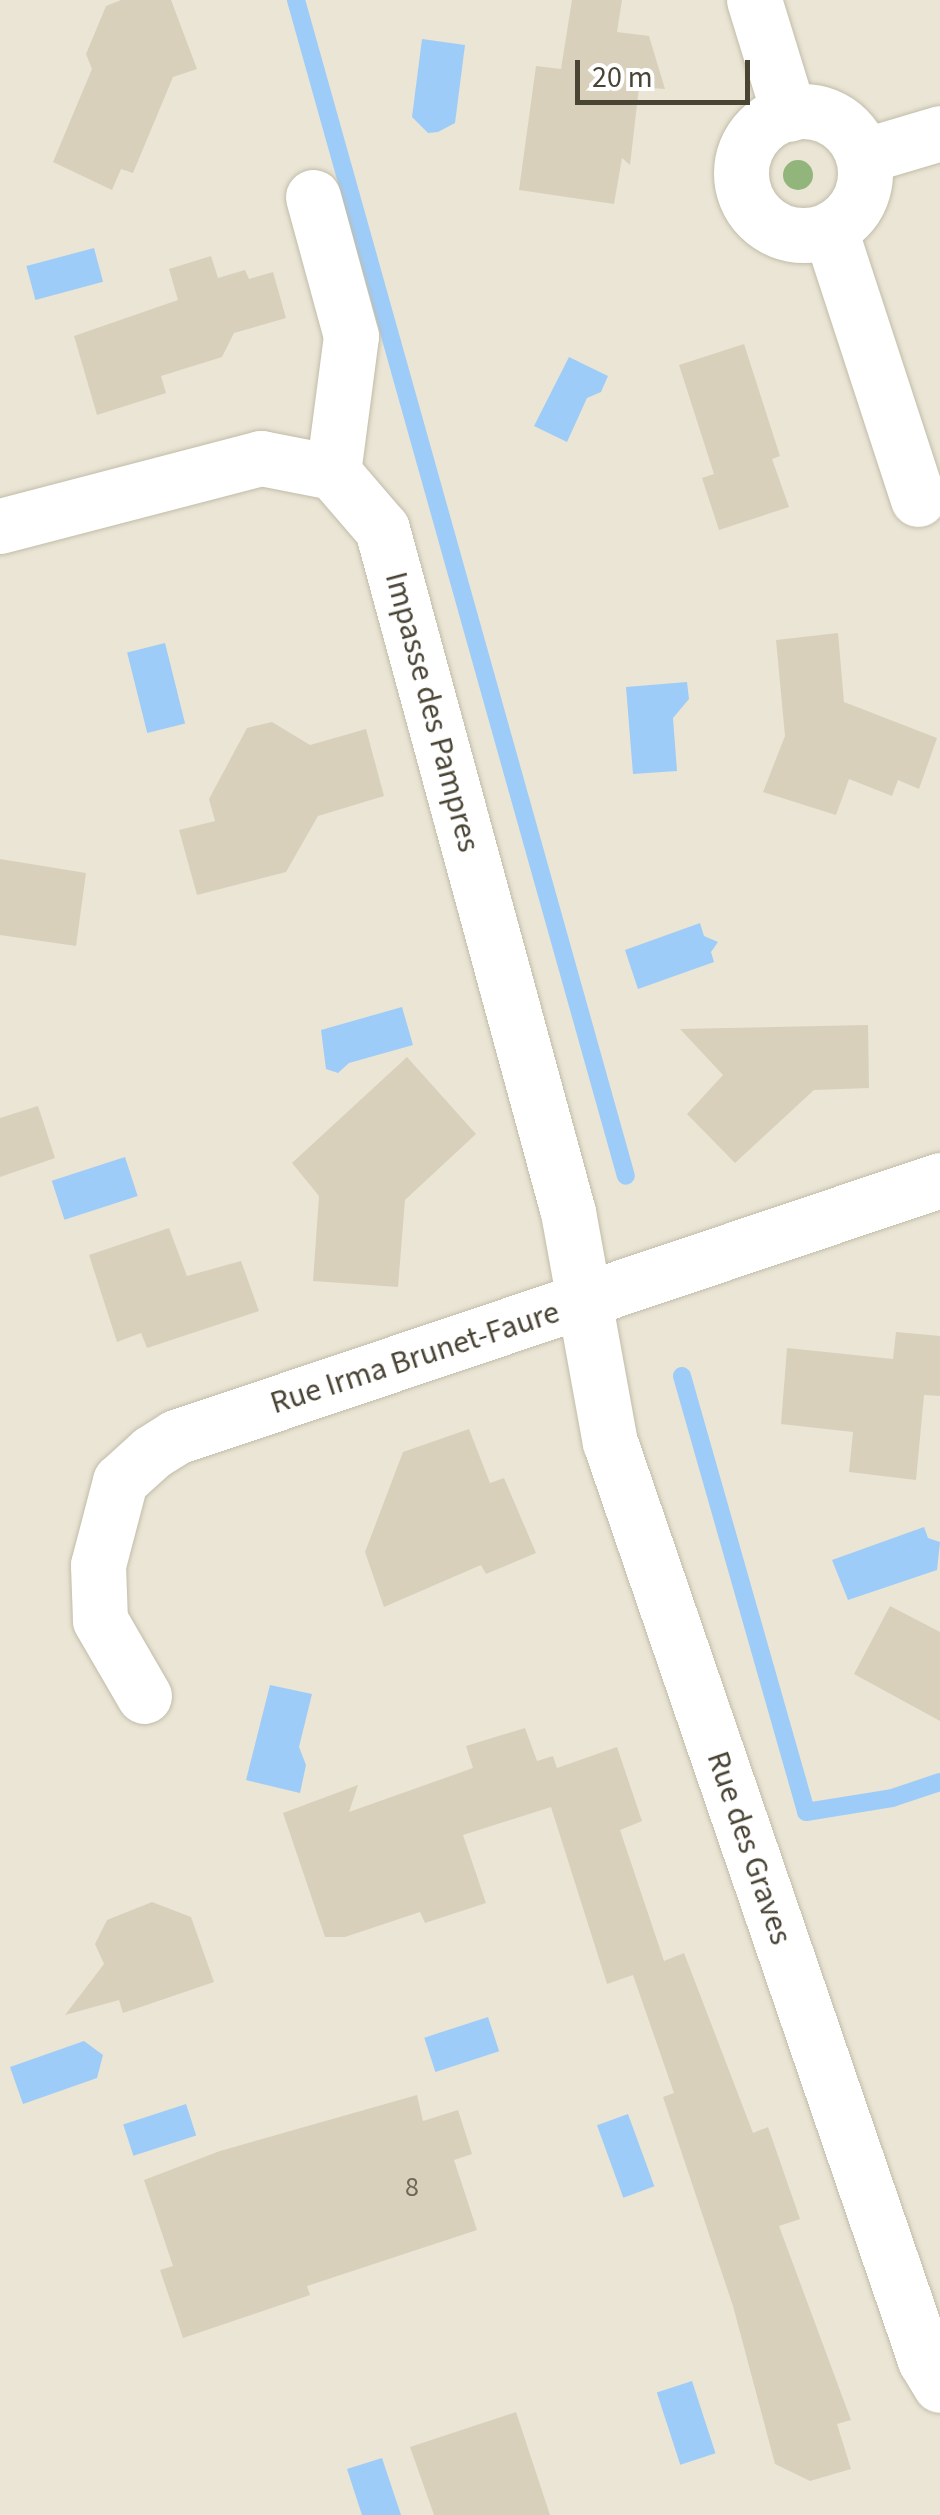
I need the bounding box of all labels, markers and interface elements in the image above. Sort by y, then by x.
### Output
scale bar [580,40,755,102]
text: 20 m [592,56,653,99]
street label: Impasse des Pampres [376,568,488,856]
street label: Rue Irma Brunet-Faure [266,1293,564,1423]
street label: Rue des Graves [698,1746,800,1950]
house number: 8 [405,2170,419,2204]

